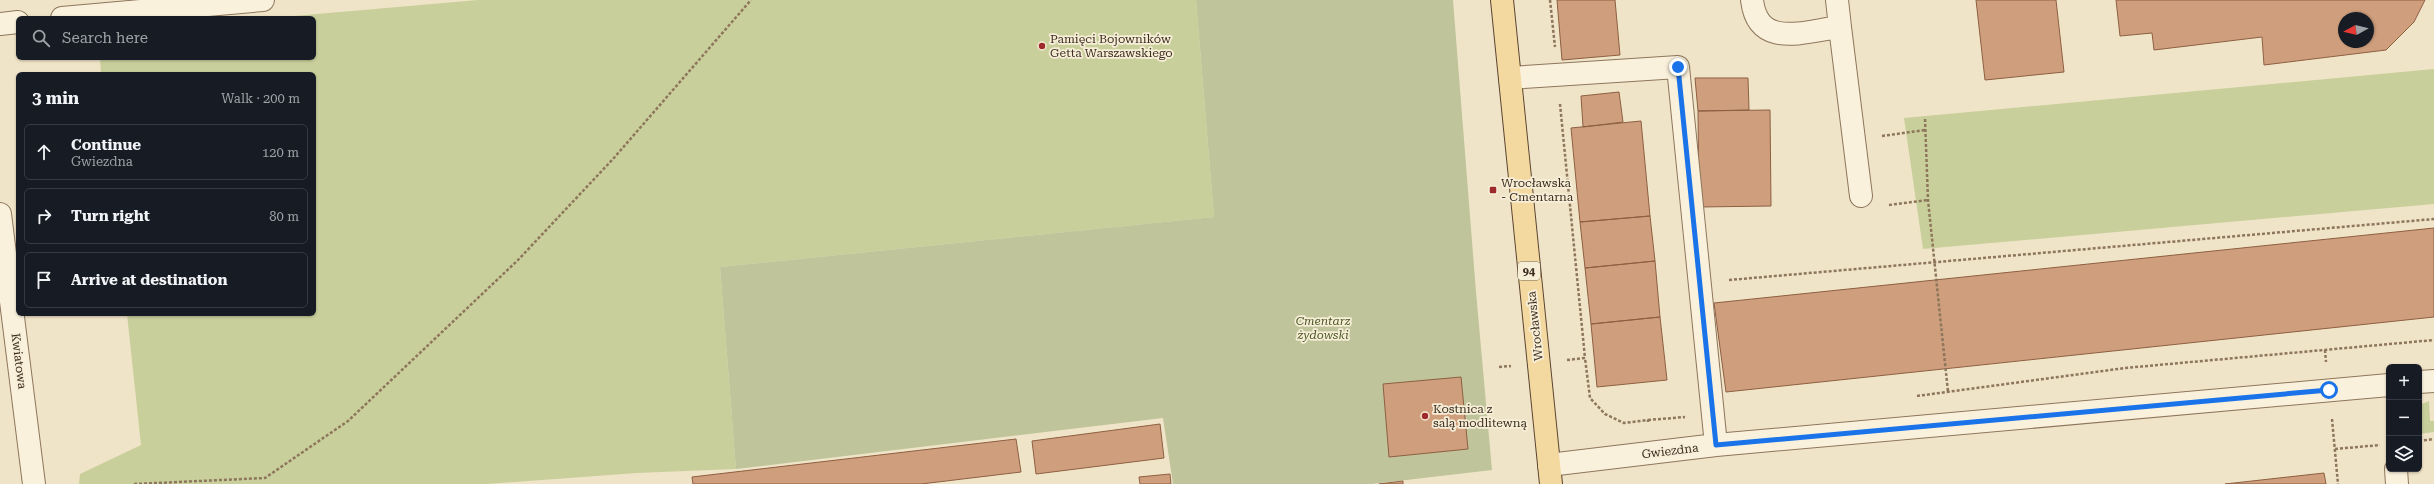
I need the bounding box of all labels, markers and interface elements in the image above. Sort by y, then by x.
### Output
north arrow [2338,12,2374,48]
search box [16,16,316,60]
icon: search [30,27,52,49]
text: Search here [62,29,148,47]
place label: Pamięci Bojowników Getta Warszawskiego [1050,32,1173,60]
marker: Pamięci Bojowników Getta Warszawskiego [1037,41,1047,51]
route end [1669,58,1687,76]
text: 3 min [32,88,79,108]
text: Walk · 200 m [221,91,300,106]
text: Continue [71,136,141,154]
icon: ahead [33,141,55,163]
text: 120 m [262,145,299,160]
text: Gwiezdna [71,154,133,169]
place label: Wrocławska - Cmentarna [1501,176,1574,204]
marker: Wrocławska - Cmentarna [1488,185,1498,195]
icon: right [33,205,55,227]
text: Turn right [71,207,150,225]
text: 80 m [269,209,299,224]
road number: 94 [1518,262,1540,280]
icon: arrive [33,269,55,291]
text: Arrive at destination [71,271,227,289]
street label: Wrocławska [1524,290,1546,362]
park label: Cmentarz żydowski [1296,314,1350,342]
street label: Kwiatowa [9,332,29,390]
map controls [2386,364,2422,472]
button: + [2386,364,2422,400]
route start [2320,381,2338,399]
button: − [2386,400,2422,436]
place label: Kostnica z salą modlitewną [1433,402,1527,430]
marker: Kostnica z salą modlitewną [1420,411,1430,421]
button: layers [2386,436,2422,472]
street label: Gwiezdna [1641,441,1700,461]

